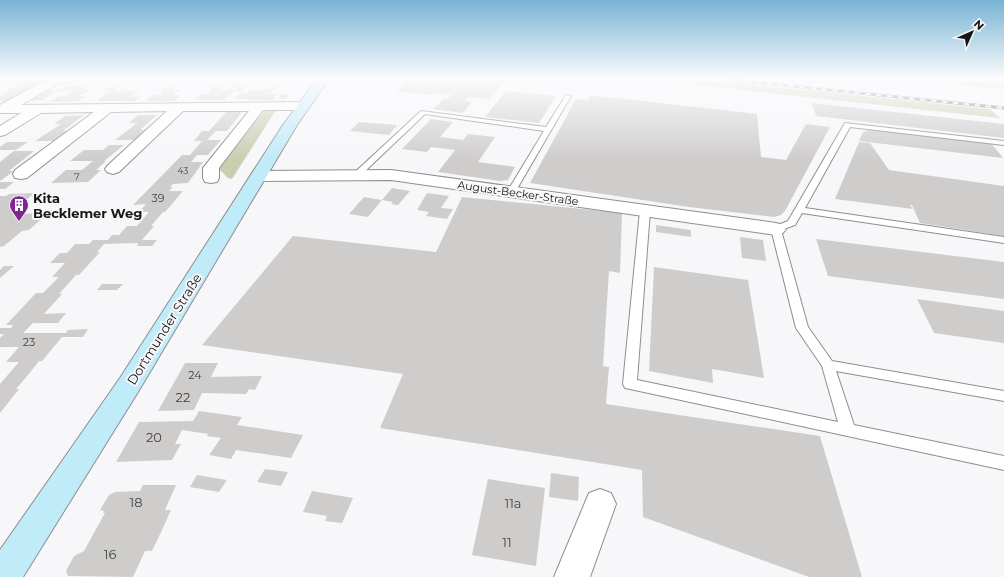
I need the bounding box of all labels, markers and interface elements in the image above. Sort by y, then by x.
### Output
north arrow [952,12,992,52]
text: N [971,17,987,33]
house number: 43 [178,165,188,176]
house number: 7 [74,171,80,182]
street label: August-Becker-Straße [457,178,580,208]
place label: Kita Becklemer Weg [33,190,142,221]
house number: 39 [152,191,165,205]
building icon: Kita Becklemer Weg [8,194,30,222]
street label: Dortmunder Straße [123,270,205,388]
house number: 23 [23,335,35,349]
house number: 24 [188,368,202,382]
house number: 22 [176,389,190,405]
house number: 20 [146,429,162,445]
house number: 18 [130,494,143,510]
house number: 11a [504,495,522,511]
house number: 11 [502,534,512,550]
house number: 16 [104,546,116,562]

